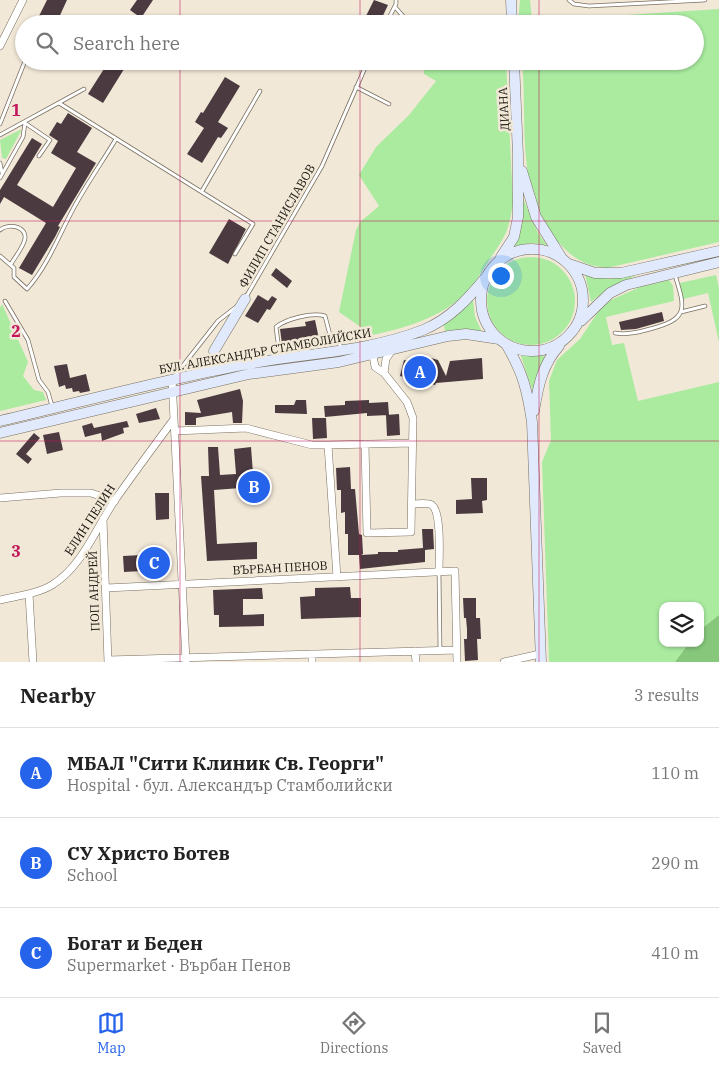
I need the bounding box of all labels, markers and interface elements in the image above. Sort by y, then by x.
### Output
search box [15,15,704,70]
icon: search [33,29,61,57]
text: Search here [73,31,180,55]
street label: ДИАНА [495,86,512,131]
text: 1 [11,100,21,120]
street label: ФИЛИП СТАНИСЛАВОВ [235,161,318,290]
your location [488,263,514,289]
text: 2 [11,321,21,341]
street label: БУЛ. АЛЕКСАНДЪР СТАМБОЛИЙСКИ [158,324,372,377]
pin: A [404,353,436,391]
pin: B [238,468,270,506]
street label: ЕЛИН ПЕЛИН [61,481,118,558]
text: 3 [11,541,21,561]
pin: C [138,544,170,582]
street label: ПОП АНДРЕЙ [85,550,102,632]
street label: ВЪРБАН ПЕНОВ [232,558,328,577]
map controls [659,602,704,647]
button: layers [659,602,704,647]
text: Nearby [20,681,96,709]
text: 3 results [634,685,699,705]
text: МБАЛ "Сити Клиник Св. Георги" [67,751,384,775]
text: A [30,763,42,783]
text: 110 m [651,763,699,783]
text: Hospital · бул. Александър Стамболийски [67,775,393,795]
text: СУ Христо Ботев [67,841,230,865]
text: B [30,853,42,873]
text: 290 m [651,853,699,873]
text: School [67,865,118,885]
text: Богат и Беден [67,931,203,955]
text: C [31,943,41,963]
text: 410 m [651,943,699,963]
text: Supermarket · Върбан Пенов [67,955,291,975]
tab: Map [97,1009,126,1057]
tab: Directions [320,1009,388,1057]
tab: Saved [583,1009,622,1057]

